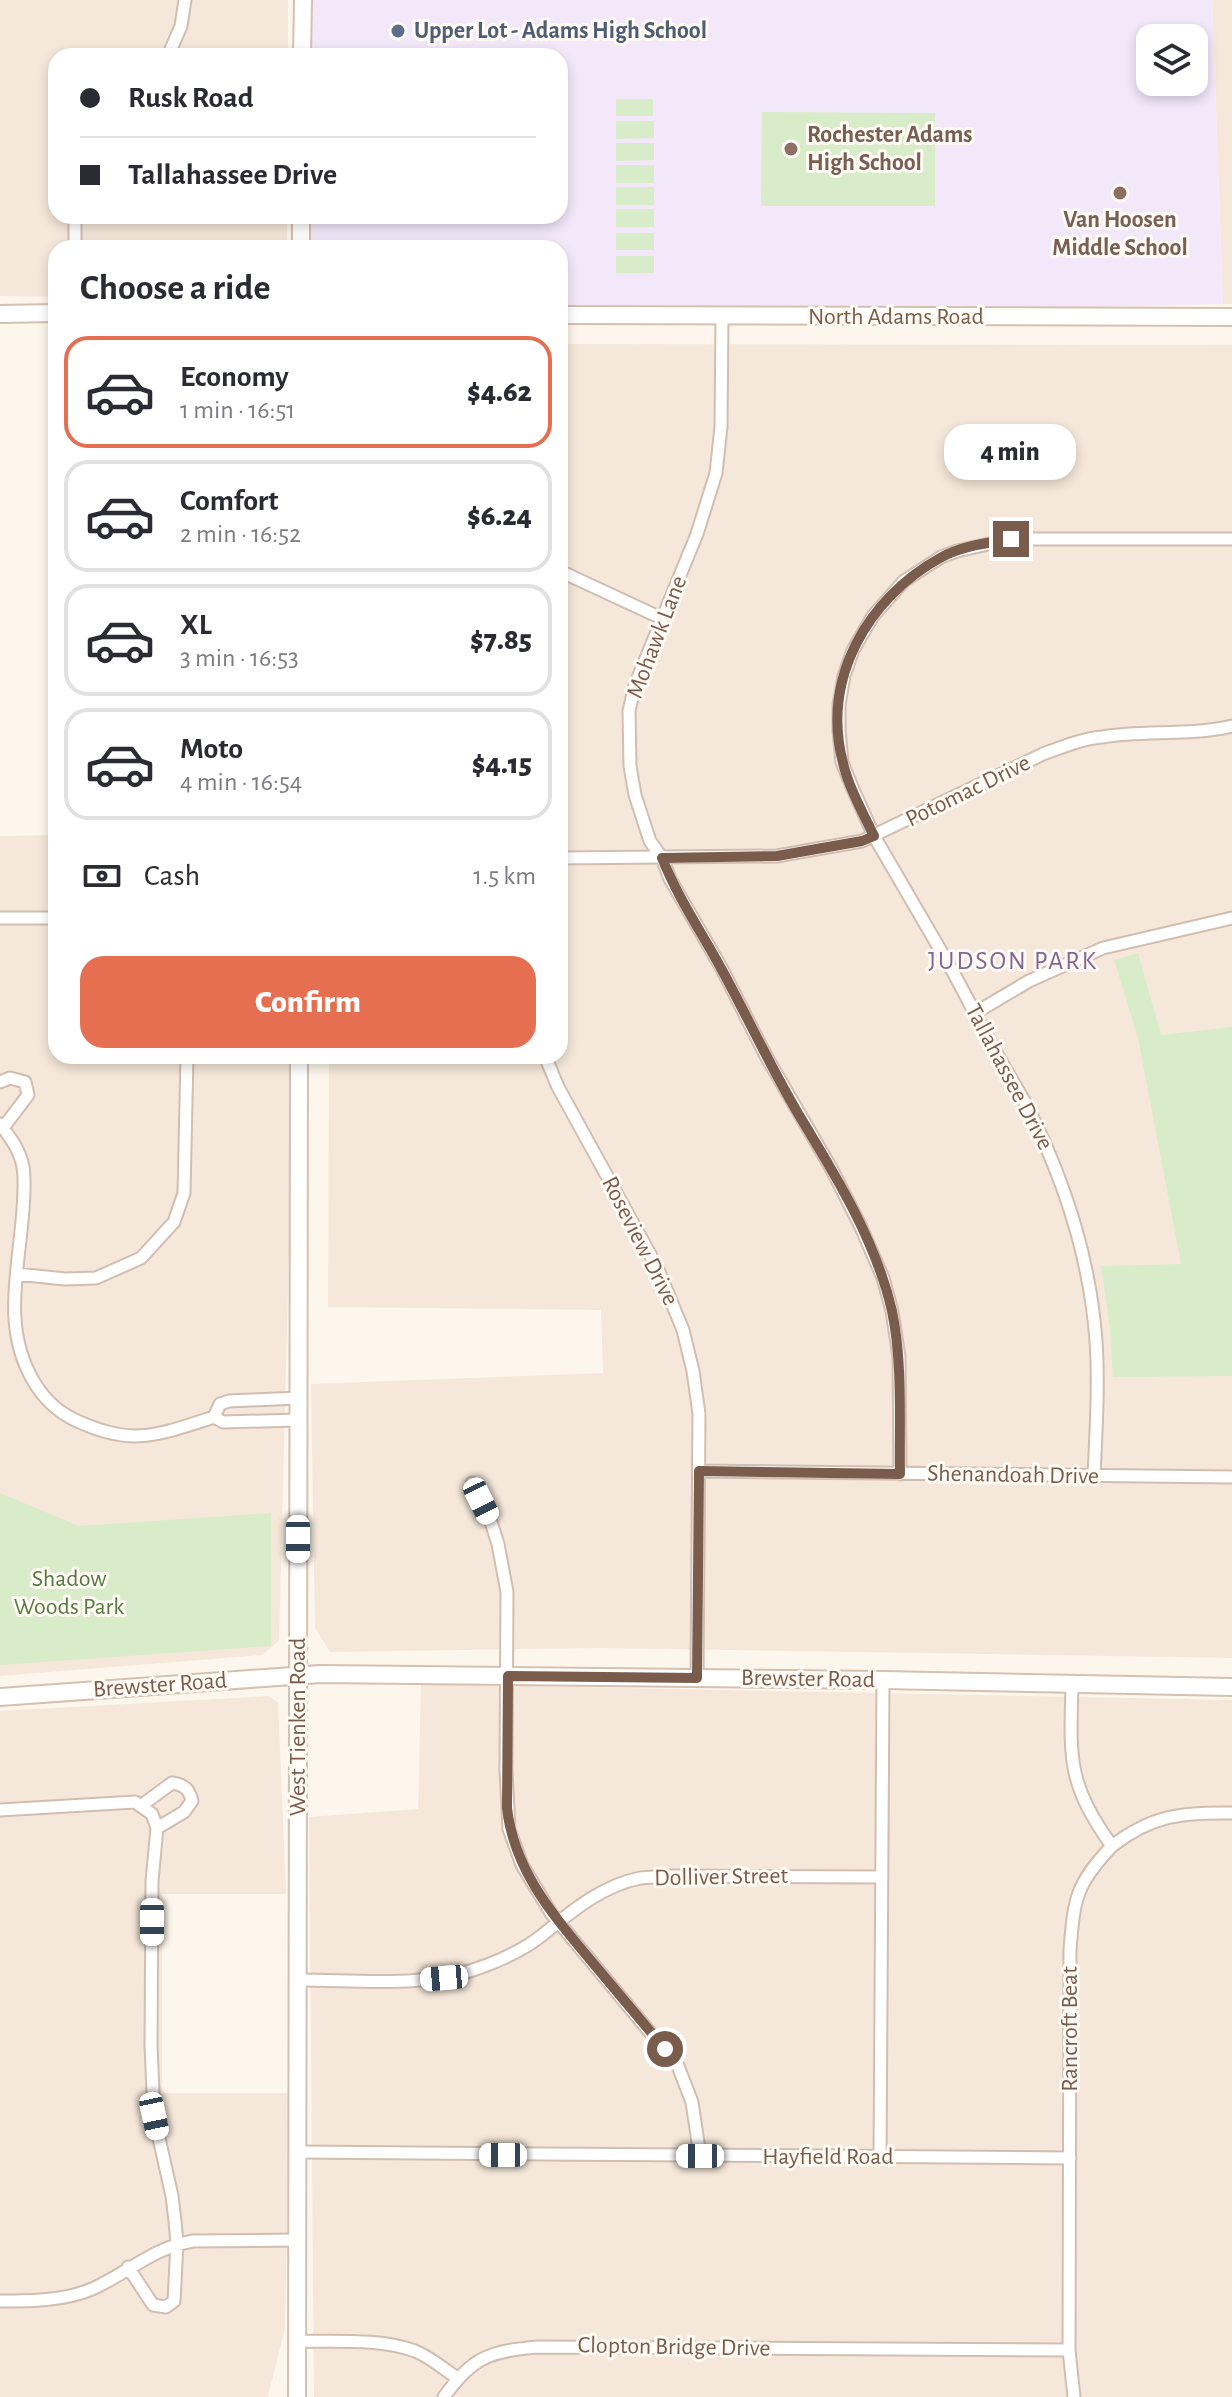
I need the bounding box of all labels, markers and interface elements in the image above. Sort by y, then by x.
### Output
place label: Upper Lot - Adams High School [414,19,707,43]
marker: Upper Lot - Adams High School [389,22,407,40]
map controls [1136,24,1208,96]
button: layers [1136,24,1208,96]
text: Rusk Road [128,83,254,113]
place label: Rochester Adams High School [807,123,973,175]
marker: Rochester Adams High School [782,140,800,158]
text: Tallahassee Drive [128,160,337,190]
marker: Van Hoosen Middle School [1111,184,1129,202]
place label: Van Hoosen Middle School [1052,208,1188,260]
text: Choose a ride [80,270,270,306]
street label: North Adams Road [808,305,984,329]
icon: car [84,356,156,428]
text: Economy [180,362,289,392]
text: $4.62 [467,377,532,407]
text: 1 min · 16:51 [180,397,295,423]
callout: 4 min [945,423,1077,479]
text: 4 min [980,439,1040,465]
icon: car [84,480,156,552]
text: Comfort [180,486,279,516]
text: $6.24 [467,501,532,531]
text: 2 min · 16:52 [180,521,301,547]
route end [993,521,1029,557]
street label: Mohawk Lane [623,573,691,701]
icon: car [84,604,156,676]
text: XL [180,610,212,640]
text: $7.85 [470,625,532,655]
text: 3 min · 16:53 [180,645,299,671]
icon: car [84,728,156,800]
text: Moto [180,734,243,764]
text: $4.15 [472,749,532,779]
street label: Potomac Drive [902,751,1034,831]
text: 4 min · 16:54 [180,769,302,795]
icon: cash [80,854,124,898]
text: Cash [144,861,200,891]
text: 1.5 km [473,863,536,889]
district label: JUDSON PARK [928,948,1098,974]
button: Confirm [80,956,536,1048]
street label: Tallahassee Drive [960,1000,1058,1154]
street label: Roseview Drive [597,1173,683,1309]
street label: Shenandoah Drive [927,1462,1099,1488]
car [460,1474,502,1528]
car [286,1515,310,1563]
park label: Shadow Woods Park [14,1567,124,1619]
street label: West Tienken Road [286,1638,310,1816]
street label: Brewster Road [741,1666,875,1692]
street label: Brewster Road [92,1668,228,1702]
street label: Dolliver Street [654,1864,789,1890]
car [140,1898,164,1946]
car [419,1964,469,1992]
street label: Rancroft Beat [1058,1966,1082,2092]
route start [647,2031,683,2067]
car [137,2090,171,2142]
car [479,2143,527,2167]
car [676,2144,724,2168]
street label: Hayfield Road [762,2145,894,2169]
street label: Clopton Bridge Drive [577,2333,771,2361]

